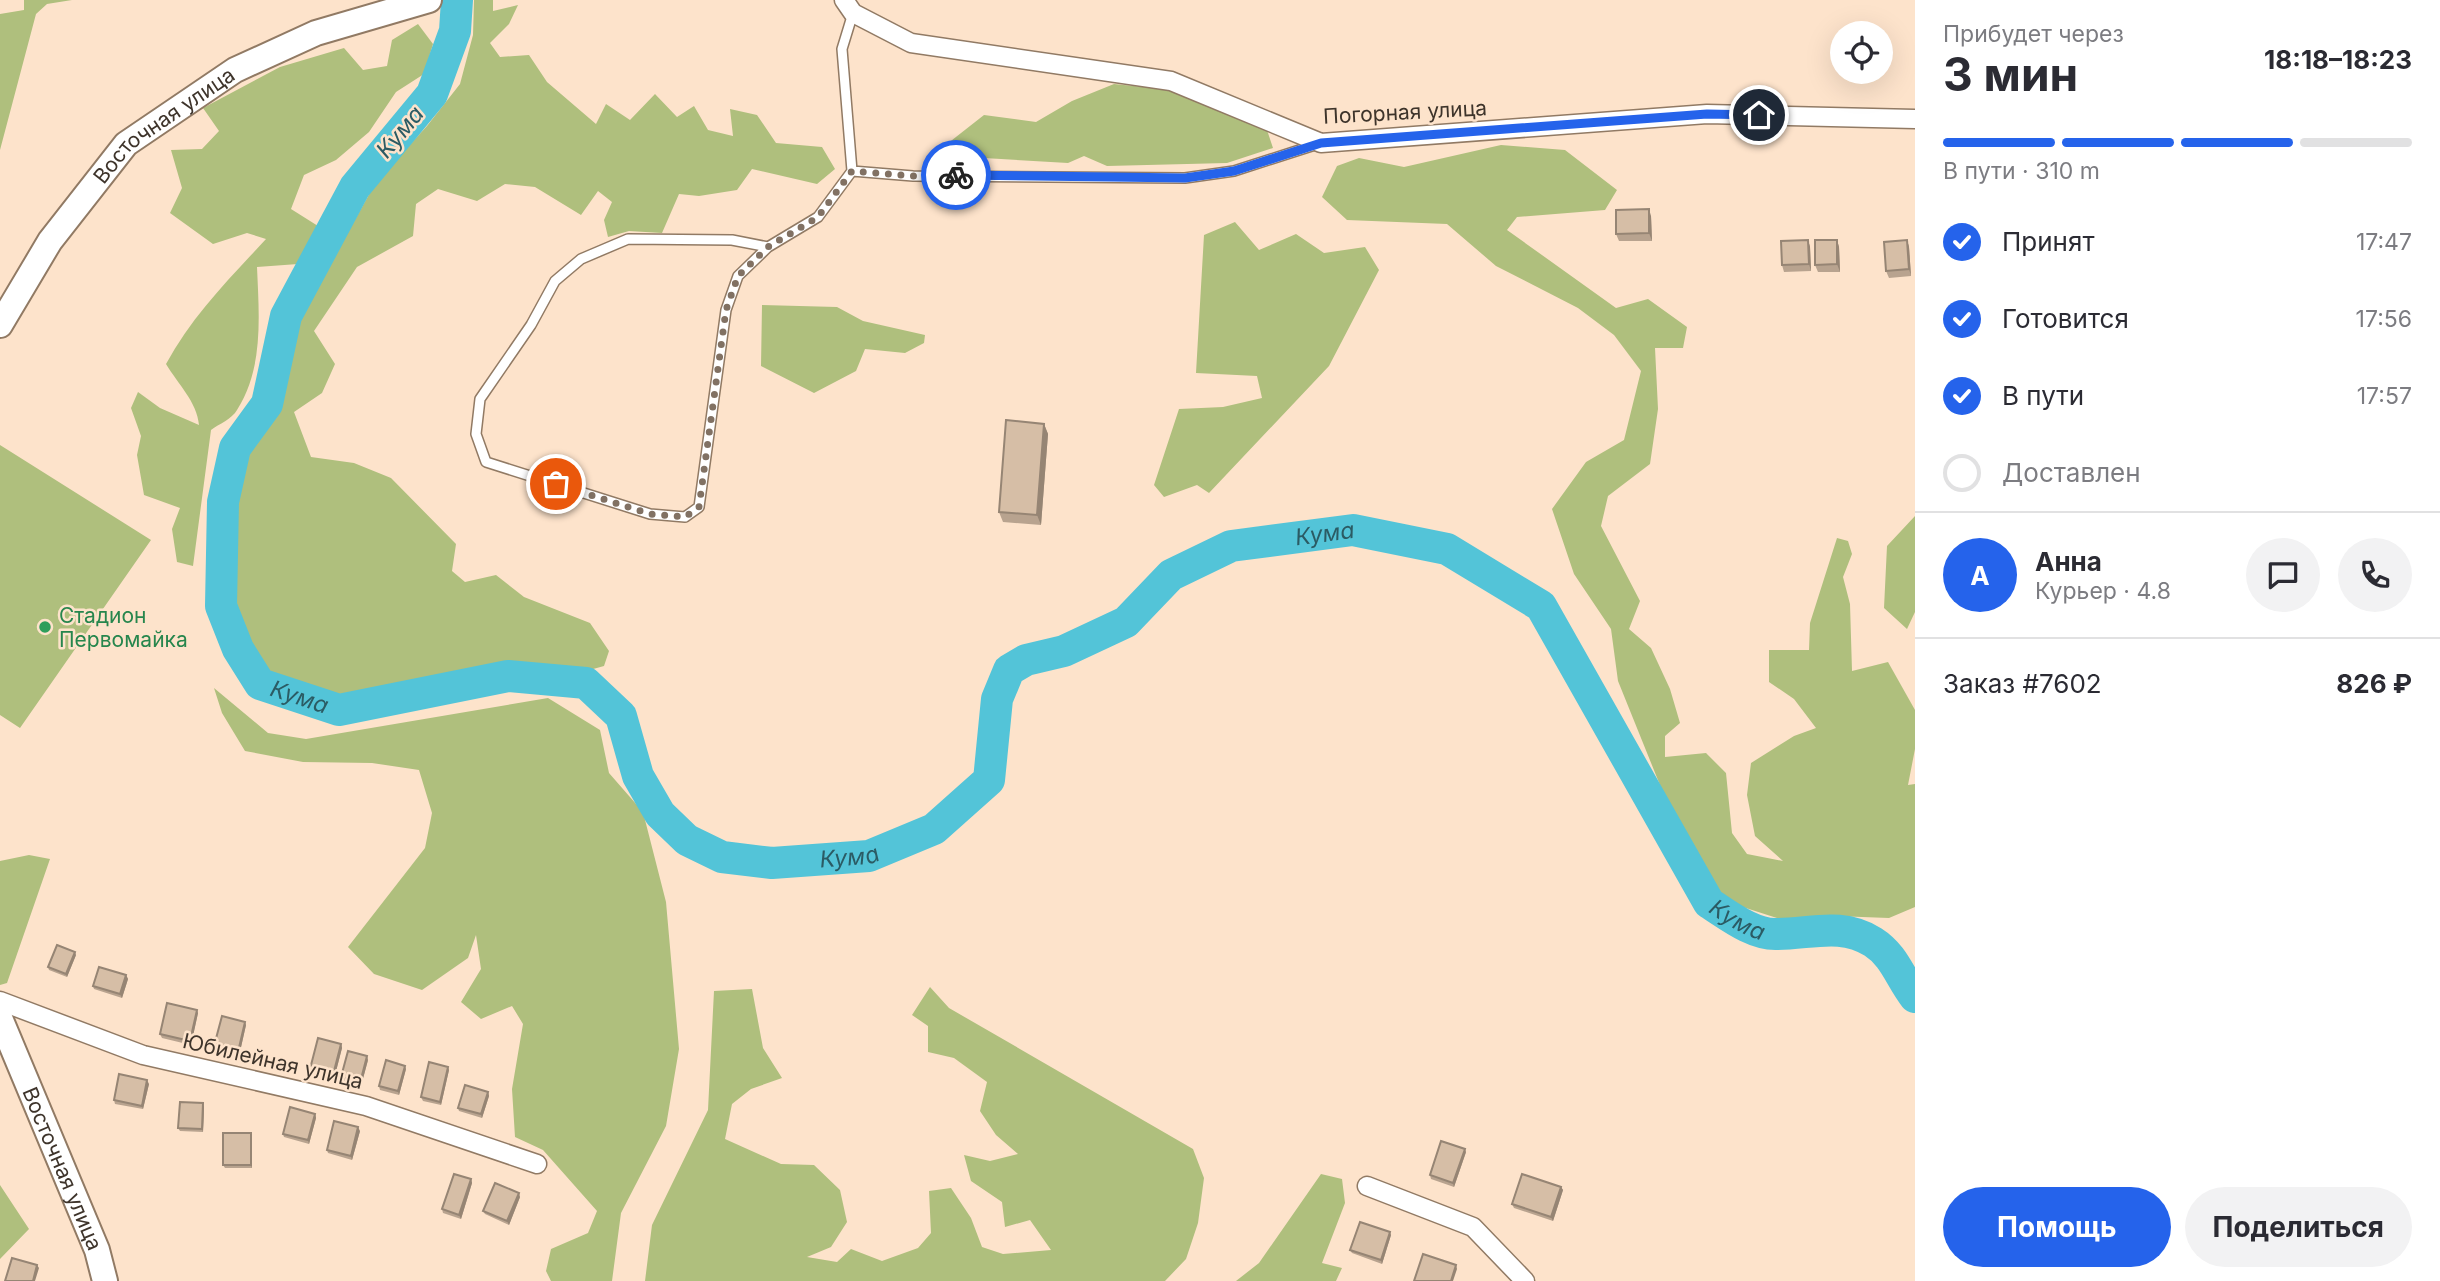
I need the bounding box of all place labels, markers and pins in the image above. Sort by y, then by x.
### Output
pin [1729,85,1789,145]
pin [526,454,586,514]
place label: Стадион Первомайка [59,603,188,652]
marker: Стадион Первомайка [37,619,53,635]

